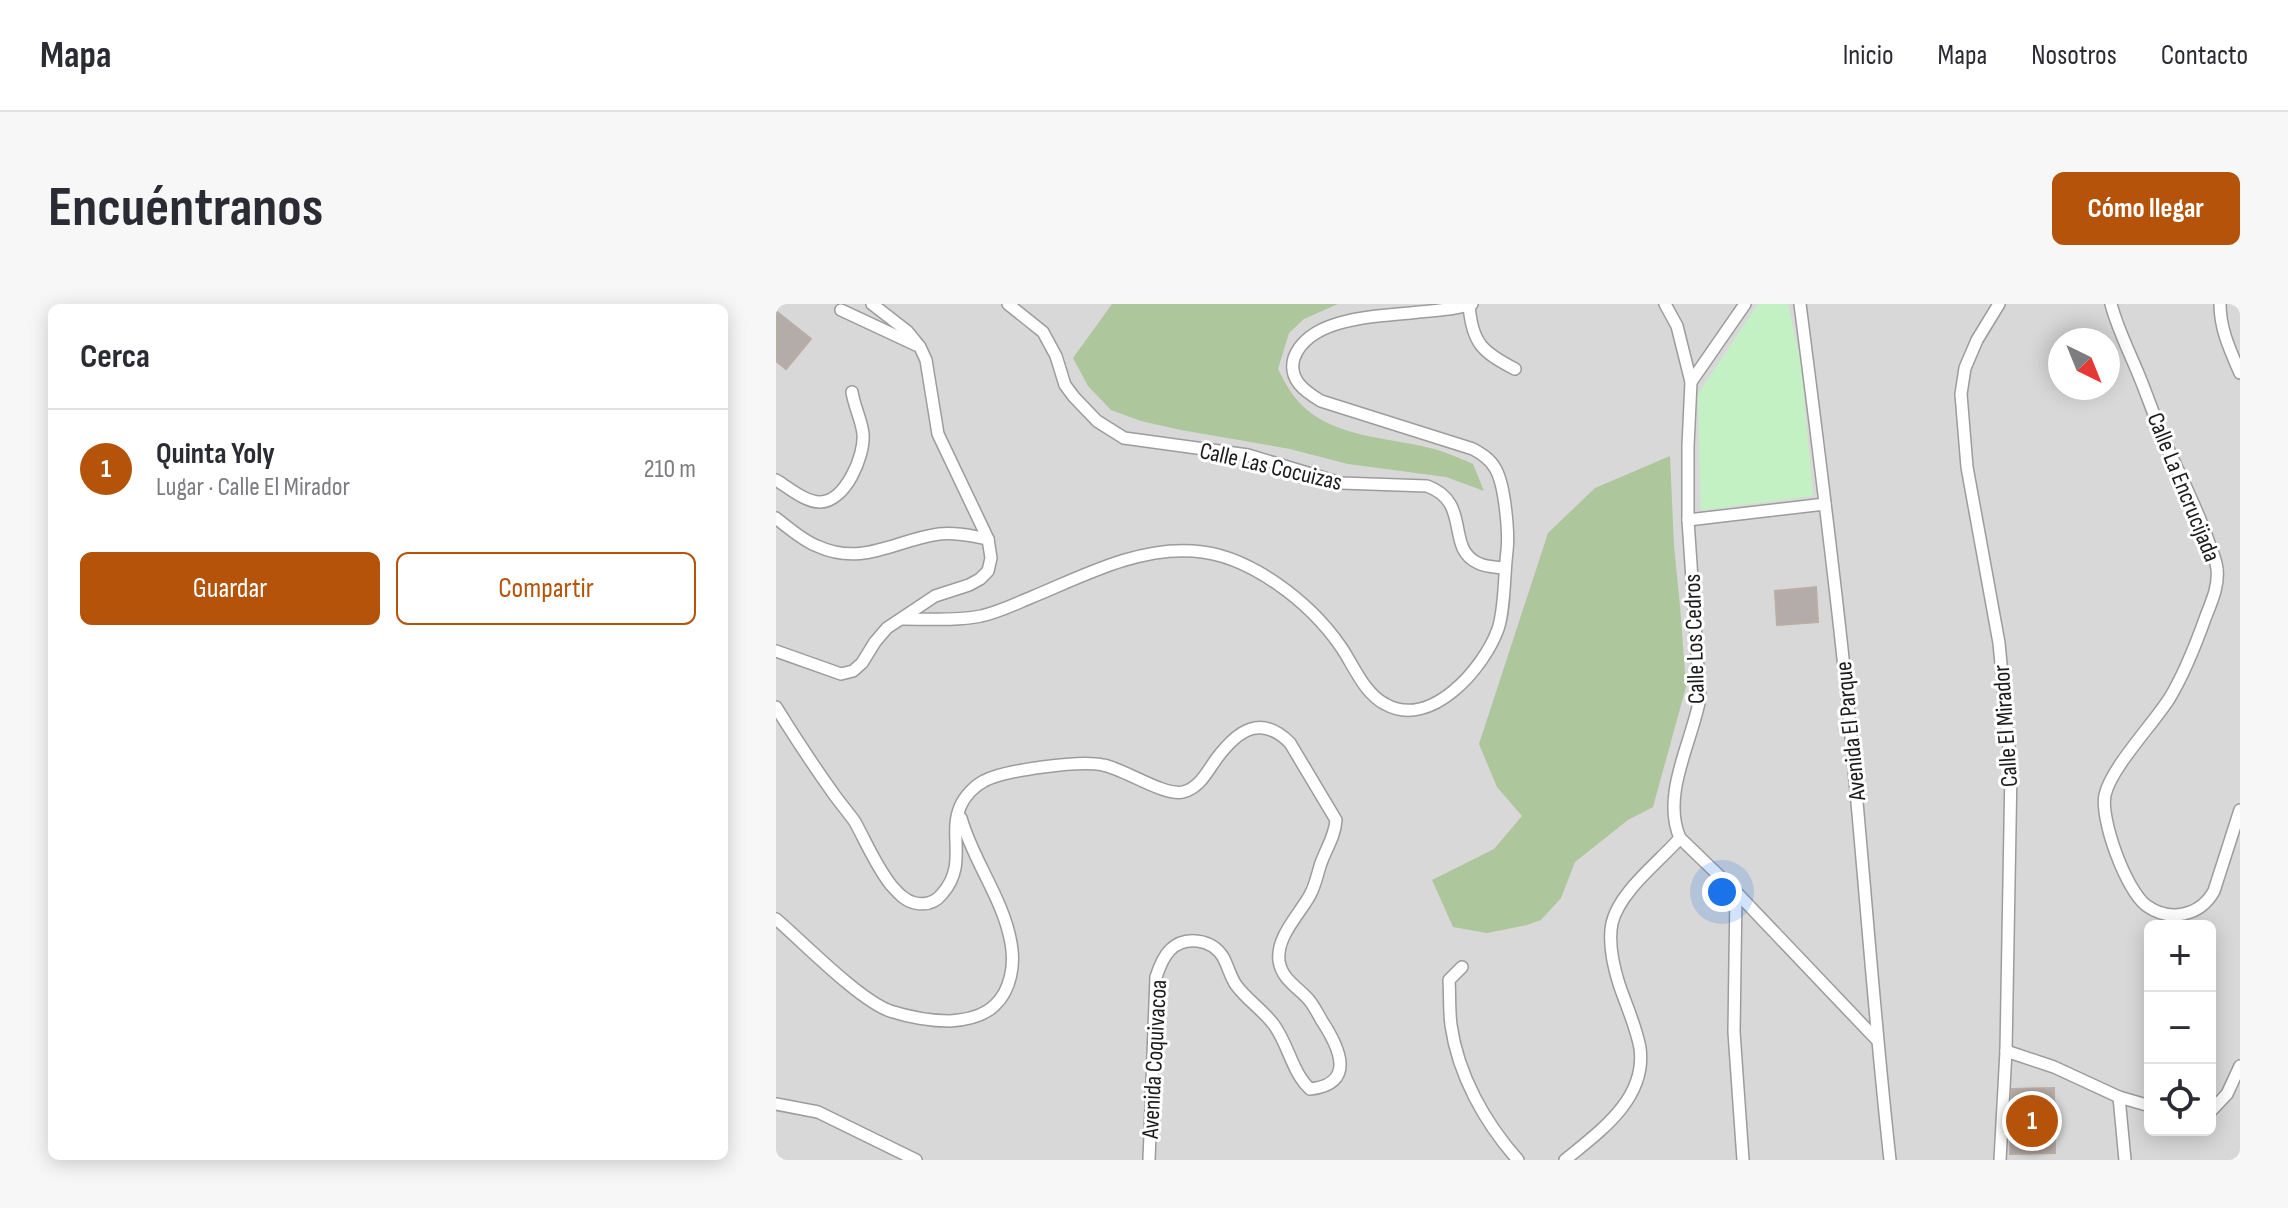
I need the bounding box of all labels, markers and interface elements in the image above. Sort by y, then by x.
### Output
text: Mapa [40,33,112,78]
text: Inicio [1843,39,1894,72]
text: Mapa [1938,39,1987,72]
text: Nosotros [2031,39,2117,72]
text: Contacto [2161,39,2248,72]
button: Cómo llegar [2052,172,2240,245]
text: Encuéntranos [48,175,323,242]
north arrow [2048,328,2120,400]
text: Cerca [80,336,150,377]
street label: Calle La Encrucijada [2140,408,2227,566]
text: Quinta Yoly [156,436,275,472]
street label: Calle Las Cocuizas [1197,436,1345,497]
text: 1 [101,454,111,485]
text: 210 m [644,454,696,485]
text: Lugar · Calle El Mirador [156,472,350,503]
button: Guardar [80,552,380,625]
button: Compartir [396,552,696,625]
street label: Calle Los Cedros [1678,573,1711,704]
street label: Avenida El Parque [1829,660,1872,803]
street label: Calle El Mirador [1987,664,2024,788]
your location [1702,872,1742,912]
map controls [2144,920,2216,1136]
button: + [2144,920,2216,992]
street label: Avenida Coquivacoa [1136,979,1173,1140]
button: − [2144,992,2216,1064]
button: locate [2144,1064,2216,1136]
pin: 1 [2006,1091,2058,1151]

